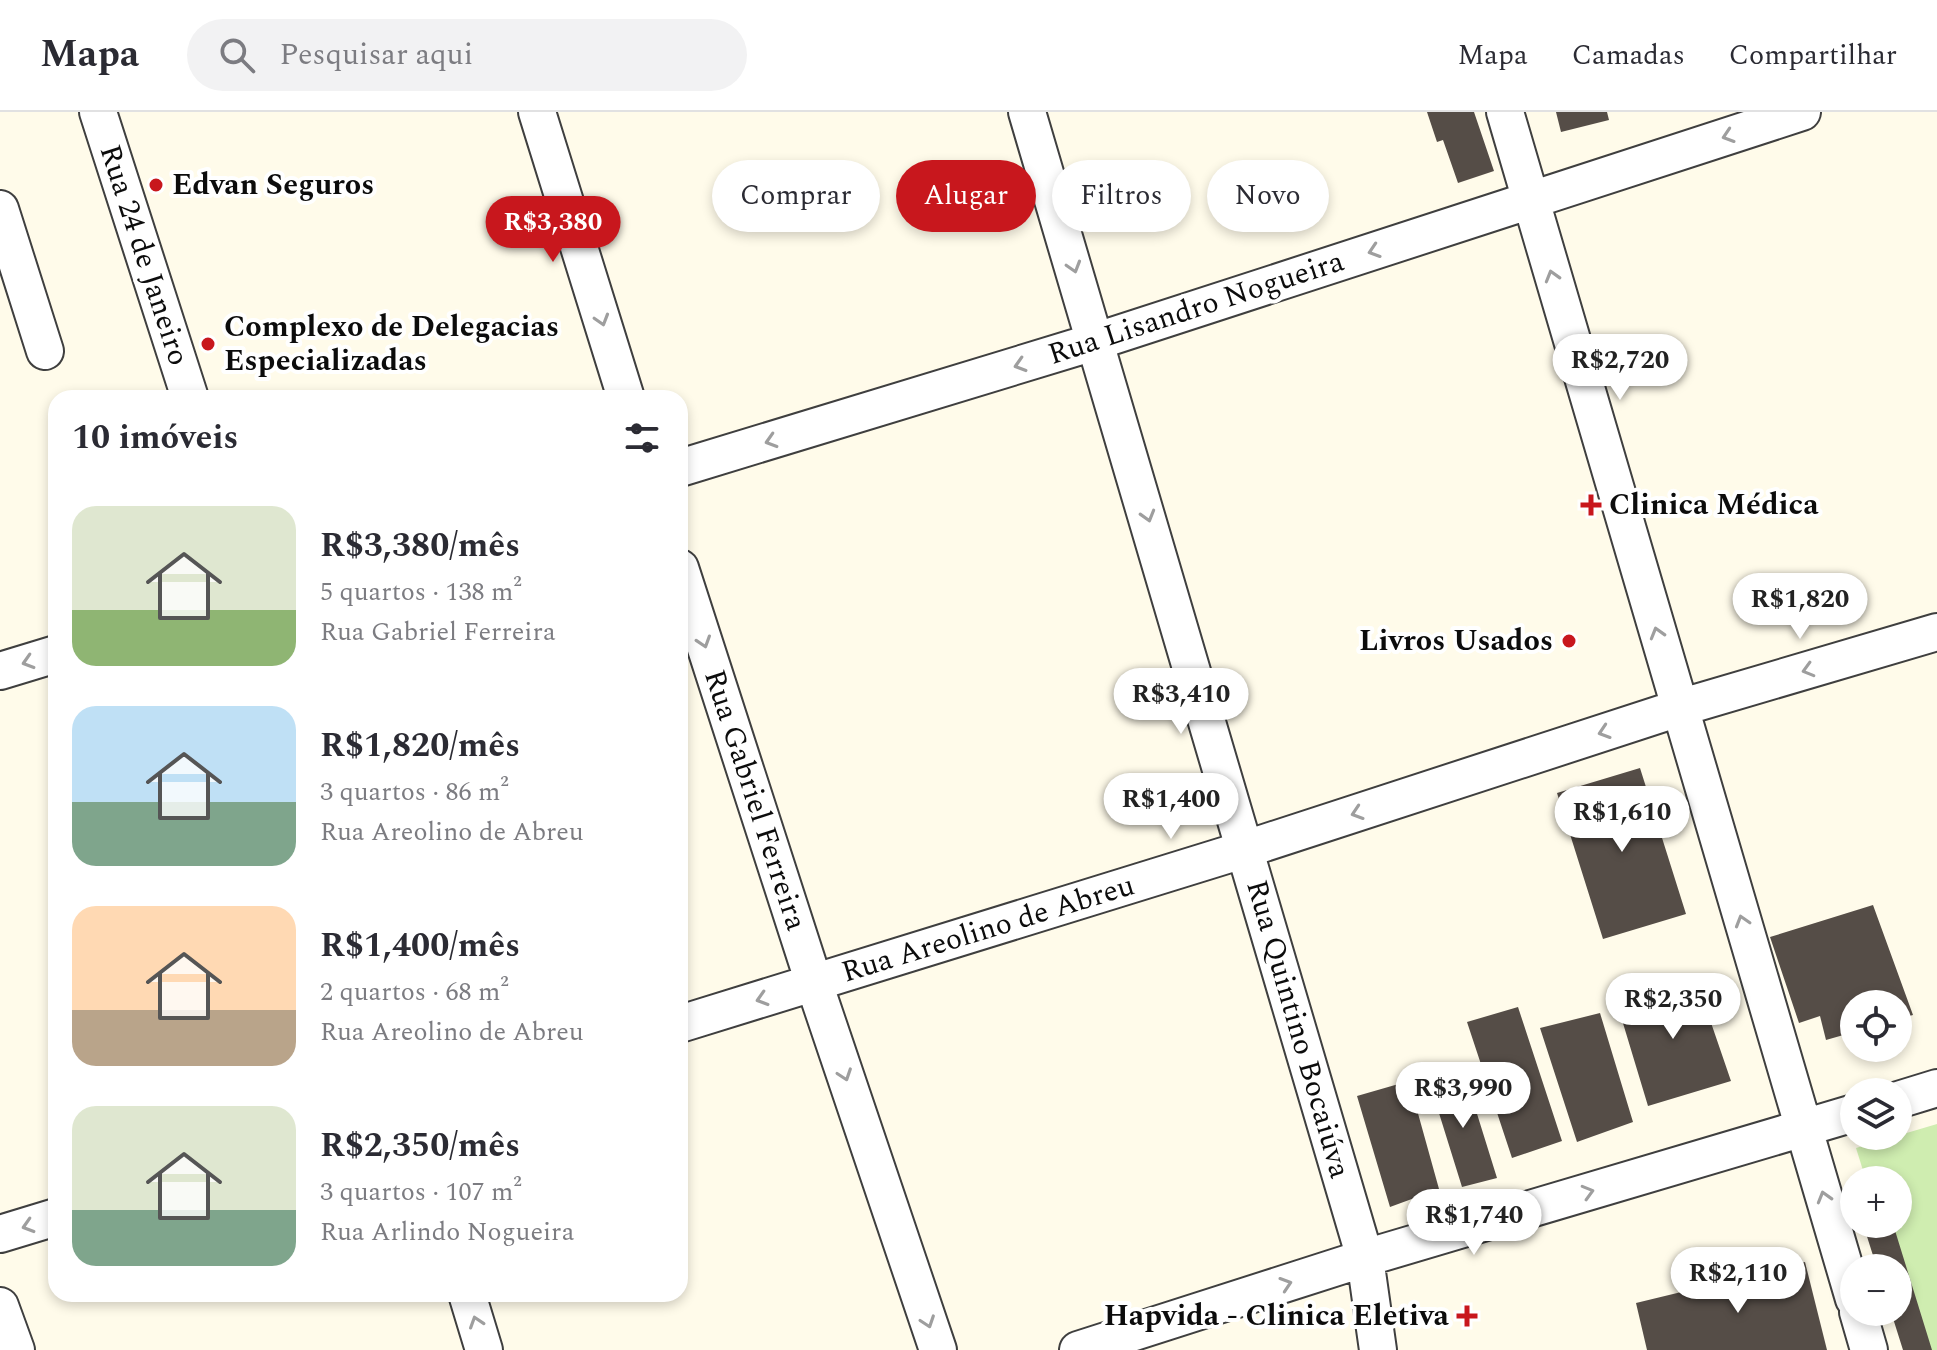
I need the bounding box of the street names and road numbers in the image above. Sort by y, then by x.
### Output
street label: Rua 24 de Janeiro [87,138,201,372]
street label: Rua Lisandro Nogueira [1042,238,1350,378]
street label: Rua Gabriel Ferreira [691,664,819,937]
street label: Rua Areolino de Abreu [836,863,1140,995]
street label: Rua Quintino Bocaiúva [1233,874,1363,1184]

